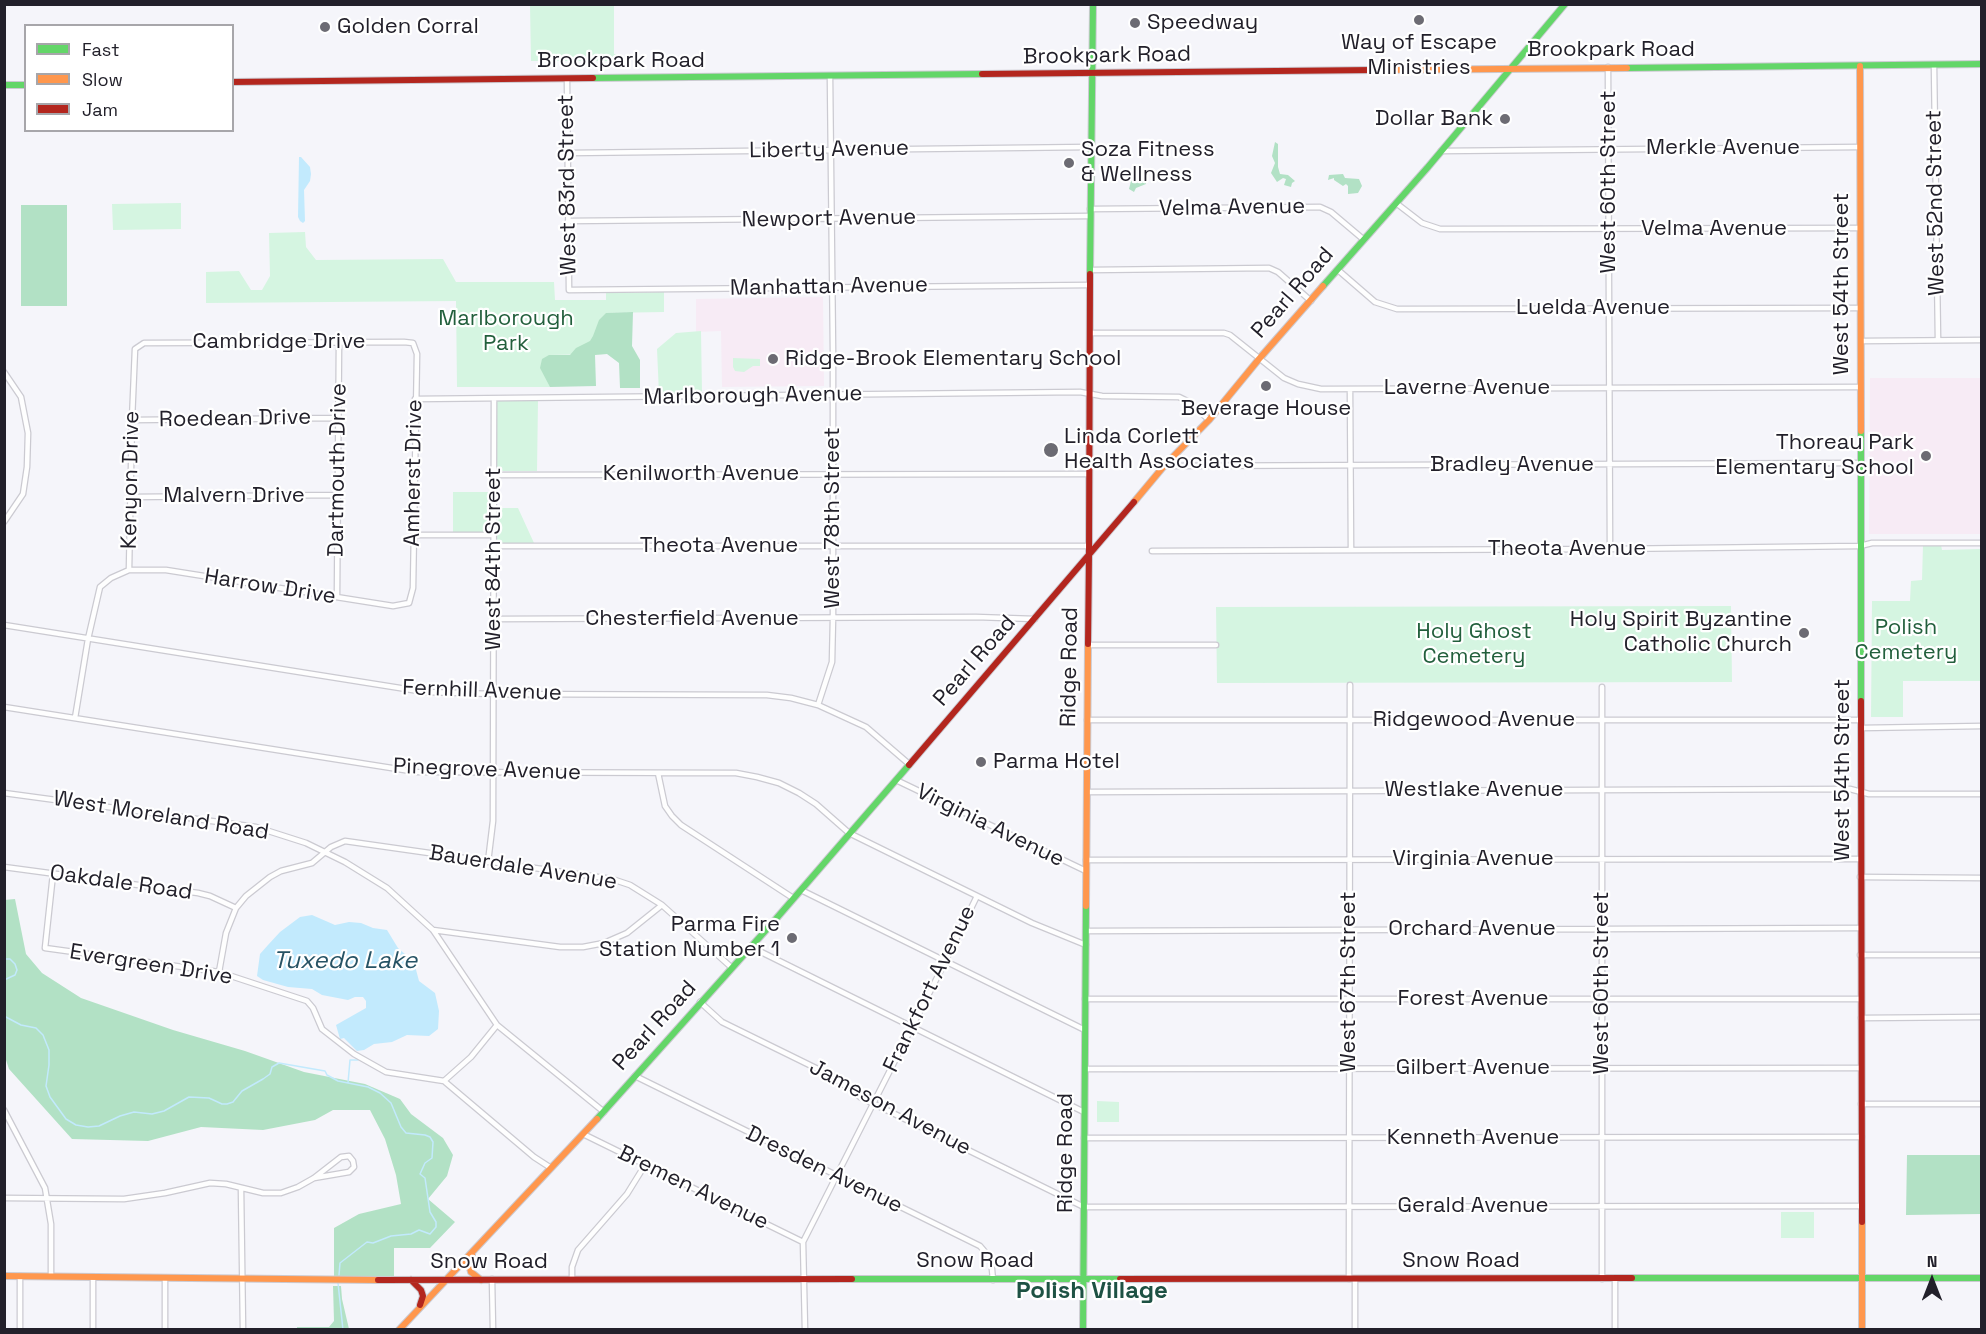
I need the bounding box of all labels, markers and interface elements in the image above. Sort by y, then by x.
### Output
place label: Speedway [1147,10,1258,36]
marker: Way of Escape Ministries [1412,13,1426,27]
place label: Golden Corral [337,14,479,40]
marker: Speedway [1128,16,1142,30]
marker: Golden Corral [318,20,332,34]
legend [24,24,234,132]
place label: Way of Escape Ministries [1341,30,1497,82]
street label: Brookpark Road [1527,37,1695,63]
text: Fast [82,38,119,61]
street label: Brookpark Road [1023,41,1191,71]
street label: Brookpark Road [537,48,705,74]
text: Slow [82,68,123,91]
street label: West 60th Street [1596,90,1622,274]
street label: West 83rd Street [553,94,583,276]
text: Jam [82,98,118,121]
place label: Dollar Bank [1375,106,1493,132]
street label: West 52nd Street [1921,110,1951,296]
marker: Dollar Bank [1498,112,1512,126]
street label: Liberty Avenue [749,135,909,165]
street label: Merkle Avenue [1646,135,1800,161]
place label: Soza Fitness & Wellness [1081,137,1214,188]
marker: Soza Fitness & Wellness [1062,156,1076,170]
street label: West 54th Street [1829,193,1855,375]
street label: Velma Avenue [1159,194,1305,222]
street label: Newport Avenue [741,204,917,234]
street label: Velma Avenue [1641,216,1787,242]
street label: Pearl Road [1246,242,1340,344]
street label: Manhattan Avenue [730,272,928,302]
street label: Luelda Avenue [1516,295,1670,321]
park label: Marlborough Park [438,306,574,358]
street label: Cambridge Drive [192,329,366,355]
place label: Ridge-Brook Elementary School [785,346,1121,372]
marker: Ridge-Brook Elementary School [766,352,780,366]
street label: Laverne Avenue [1384,375,1550,401]
marker: Beverage House [1259,379,1273,393]
street label: Marlborough Avenue [643,381,863,411]
street label: Dartmouth Drive [323,383,353,557]
place label: Beverage House [1181,396,1351,422]
street label: Amherst Drive [400,399,428,547]
street label: Roedean Drive [159,404,311,434]
street label: Kenyon Drive [117,411,145,549]
place label: Linda Corlett Health Associates [1064,424,1254,476]
street label: West 78th Street [820,427,846,609]
place label: Thoreau Park Elementary School [1715,430,1914,482]
marker: Linda Corlett Health Associates [1042,441,1060,459]
marker: Thoreau Park Elementary School [1919,449,1933,463]
street label: Bradley Avenue [1430,452,1594,478]
street label: Kenilworth Avenue [603,461,799,487]
street label: West 84th Street [481,467,507,651]
street label: Malvern Drive [163,483,305,509]
street label: Theota Avenue [640,533,798,559]
street label: Theota Avenue [1488,536,1646,562]
street label: Harrow Drive [202,564,338,610]
street label: Chesterfield Avenue [585,606,799,632]
street label: Ridge Road [1056,607,1084,727]
place label: Holy Spirit Byzantine Catholic Church [1570,607,1792,658]
street label: Pearl Road [928,610,1022,712]
park label: Polish Cemetery [1854,615,1958,666]
park label: Holy Ghost Cemetery [1416,619,1532,670]
marker: Holy Spirit Byzantine Catholic Church [1797,626,1811,640]
street label: Fernhill Avenue [402,675,562,707]
street label: West 54th Street [1830,679,1856,861]
street label: Ridgewood Avenue [1373,707,1575,733]
place label: Parma Hotel [993,749,1120,775]
street label: Pinegrove Avenue [393,754,581,786]
marker: Parma Hotel [974,755,988,769]
street label: Westlake Avenue [1384,777,1564,803]
street label: Virginia Avenue [912,779,1068,873]
street label: West Moreland Road [51,786,271,846]
street label: Bauerdale Avenue [427,840,619,896]
street label: Virginia Avenue [1392,846,1554,872]
street label: Oakdale Road [48,860,194,906]
street label: West 67th Street [1336,891,1362,1073]
street label: West 60th Street [1589,891,1615,1075]
street label: Frankfort Avenue [878,901,982,1077]
place label: Parma Fire Station Number 1 [599,912,780,963]
street label: Orchard Avenue [1388,916,1556,942]
marker: Parma Fire Station Number 1 [785,931,799,945]
street label: Evergreen Drive [68,939,234,991]
water label: Tuxedo Lake [273,947,417,975]
street label: Pearl Road [608,976,702,1076]
street label: Forest Avenue [1397,986,1549,1012]
street label: Jameson Avenue [805,1054,975,1162]
street label: Gilbert Avenue [1396,1055,1550,1081]
street label: Ridge Road [1053,1093,1079,1213]
street label: Dresden Avenue [741,1121,907,1219]
street label: Kenneth Avenue [1387,1125,1559,1151]
street label: Bremen Avenue [613,1140,773,1236]
street label: Gerald Avenue [1397,1193,1549,1219]
street label: Snow Road [916,1248,1034,1274]
street label: Snow Road [1402,1248,1520,1274]
street label: Snow Road [430,1249,548,1275]
north arrow [1902,1250,1962,1310]
text: N [1927,1251,1937,1272]
district label: Polish Village [1016,1277,1168,1305]

